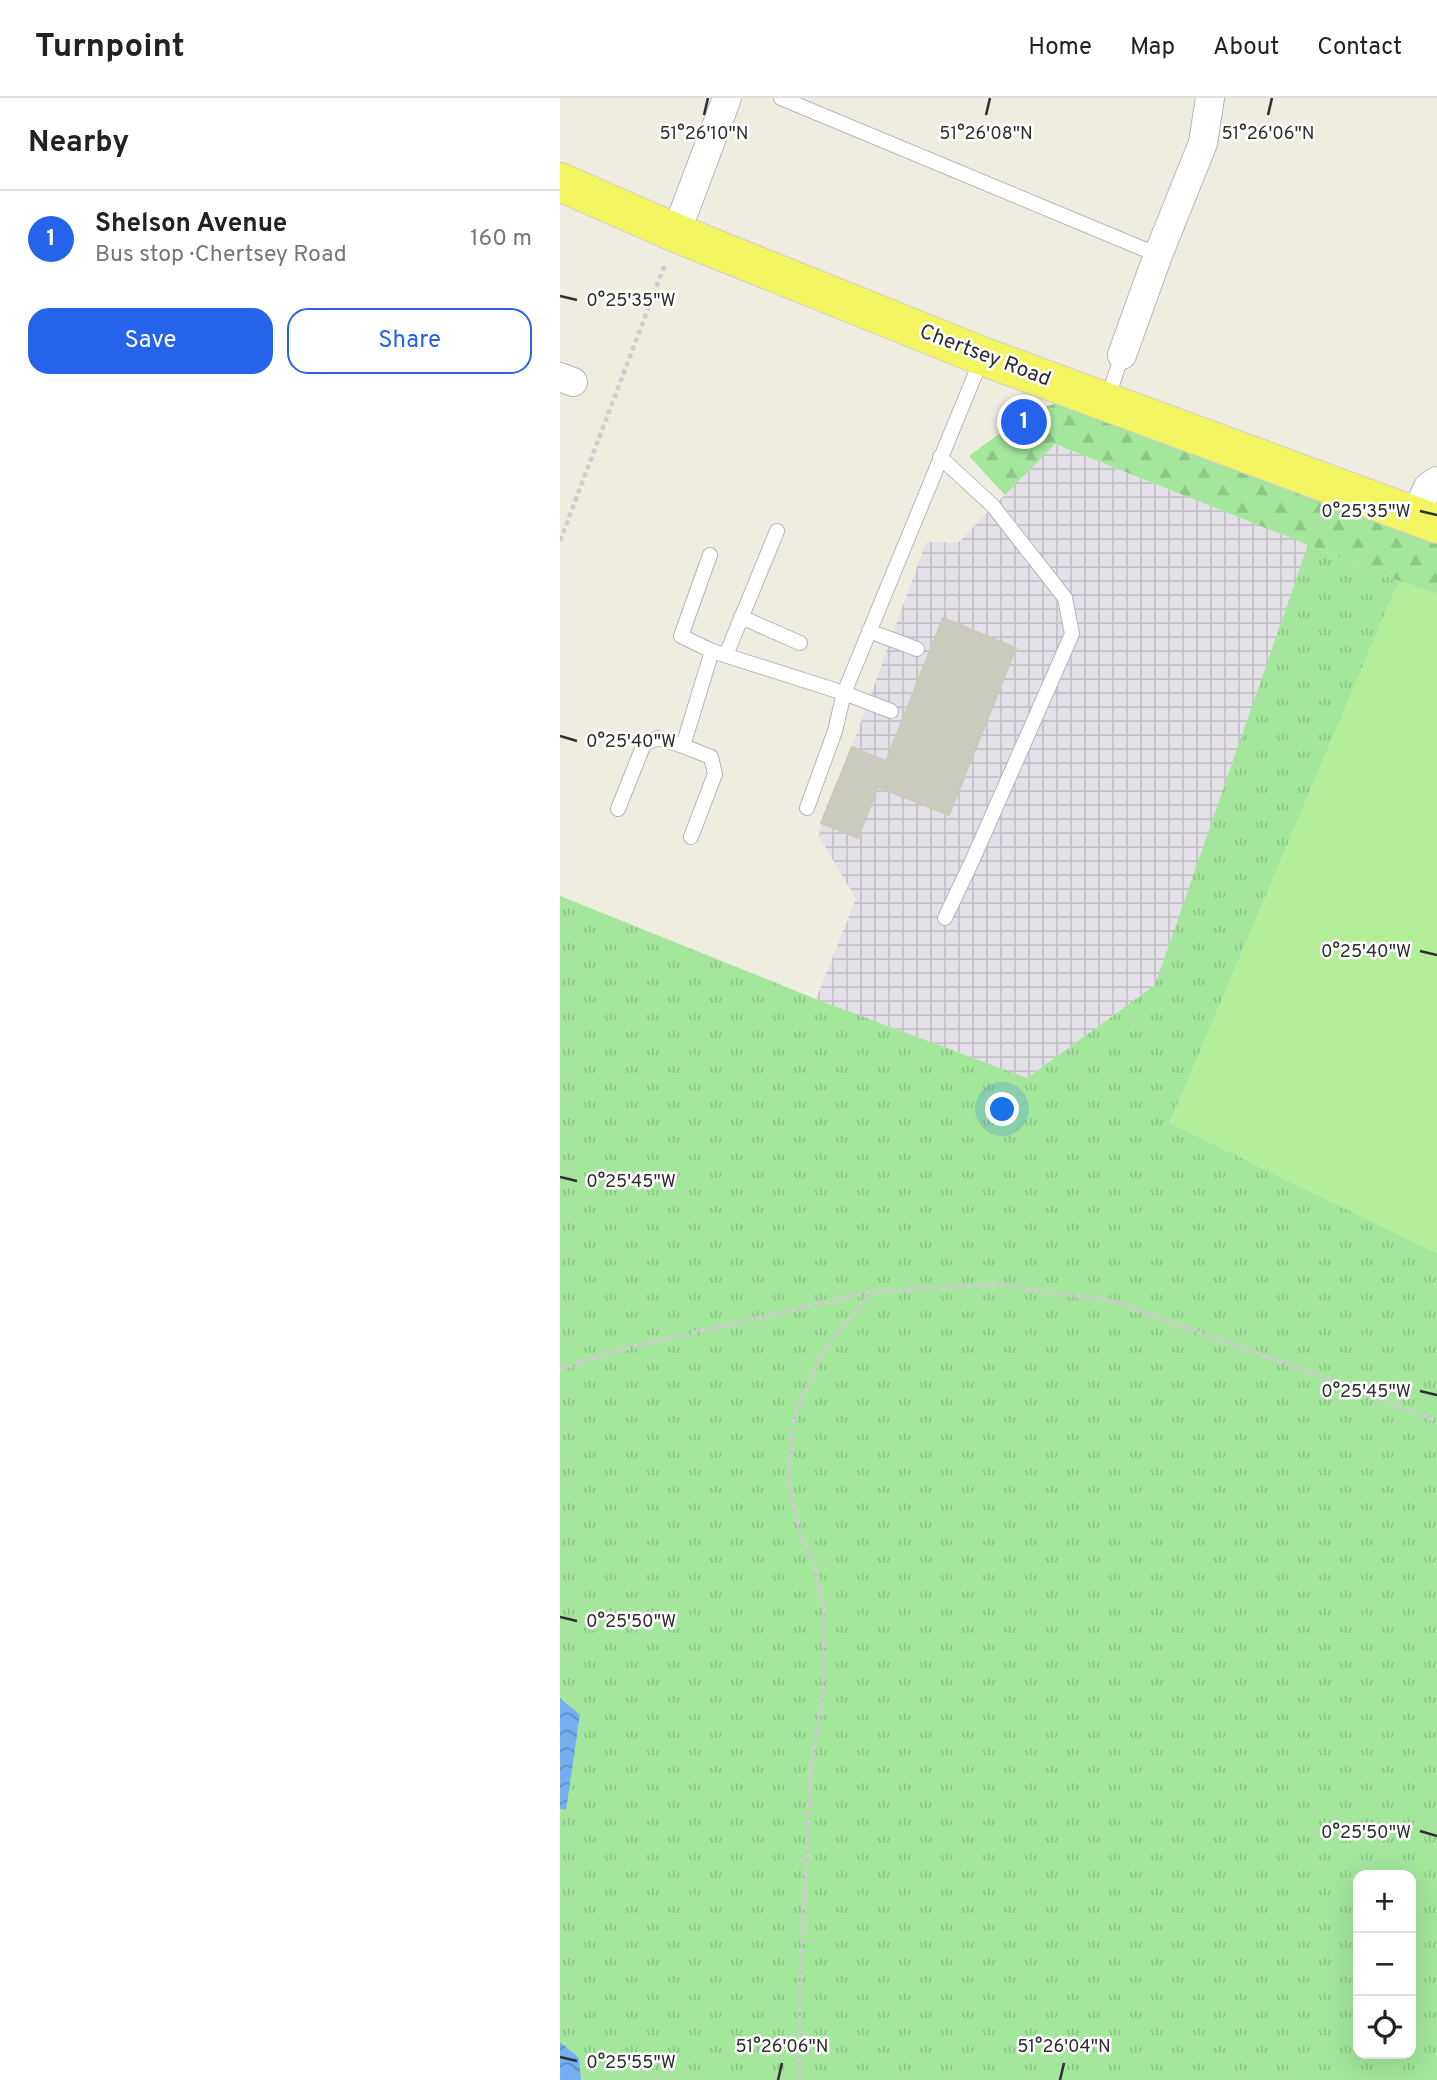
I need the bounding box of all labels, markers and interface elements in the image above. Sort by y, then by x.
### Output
text: Turnpoint [35,27,185,69]
text: Home [1028,33,1092,63]
text: Map [1130,33,1175,63]
text: About [1213,33,1279,63]
text: Contact [1317,33,1402,63]
text: 51°26'10"N [659,123,749,146]
text: 51°26'08"N [939,123,1033,146]
text: 51°26'06"N [1221,123,1315,146]
text: Nearby [28,125,129,162]
text: Shelson Avenue [95,208,287,241]
text: 1 [46,225,56,254]
text: 160 m [470,225,532,254]
text: Bus stop · Chertsey Road [95,241,347,270]
text: 0°25'35"W [586,290,676,313]
button: Save [28,308,273,374]
button: Share [287,308,532,374]
street label: Chertsey Road [915,319,1055,393]
pin: 1 [1001,396,1047,448]
text: 0°25'35"W [1321,501,1411,524]
text: 0°25'40"W [586,731,676,754]
text: 0°25'40"W [1321,941,1411,964]
your location [985,1092,1019,1126]
text: 0°25'45"W [586,1171,676,1194]
text: 0°25'45"W [1321,1381,1411,1404]
text: 0°25'50"W [586,1611,676,1634]
text: 0°25'50"W [1321,1822,1411,1845]
map controls [1353,1870,1416,2059]
button: + [1353,1870,1416,1933]
button: − [1353,1933,1416,1996]
button: locate [1353,1996,1416,2059]
text: 51°26'06"N [735,2036,829,2059]
text: 51°26'04"N [1017,2036,1111,2059]
text: 0°25'55"W [586,2052,676,2075]

